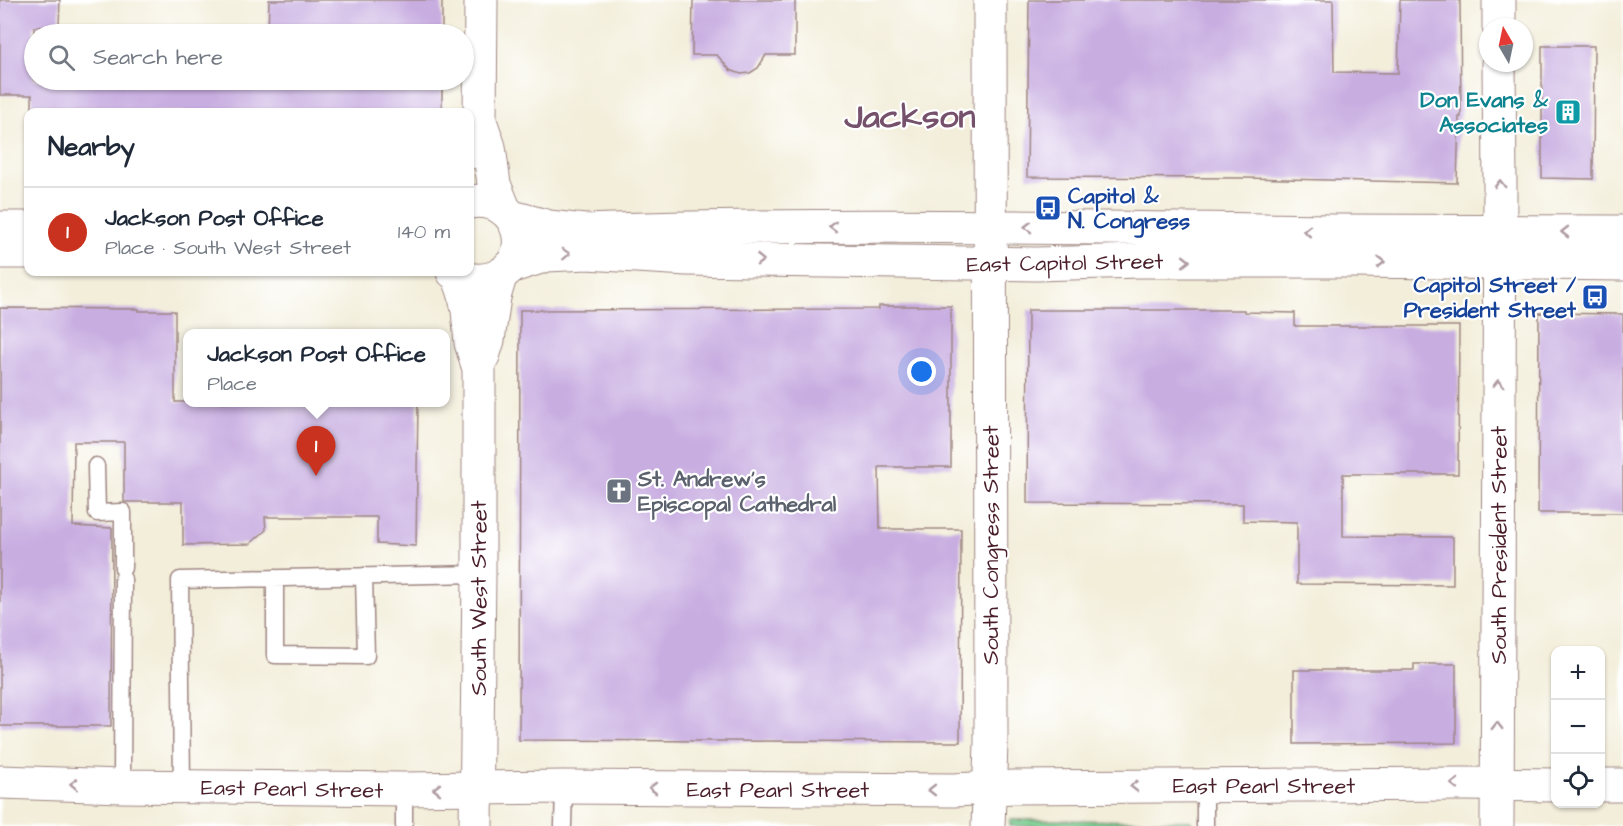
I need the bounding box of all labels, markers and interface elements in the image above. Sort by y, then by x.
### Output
north arrow [1479,18,1533,72]
search box [24,24,474,90]
icon: search [45,41,78,74]
text: Search here [93,42,223,73]
place label: Don Evans & Associates [1420,85,1549,141]
district label: Jackson [844,93,975,141]
building icon: Don Evans & Associates [1553,97,1583,127]
text: Nearby [48,129,135,165]
one-way arrow [1494,179,1506,188]
place label: Capitol & N. Congress [1068,181,1190,238]
bus stop icon: Capitol & N. Congress [1033,193,1063,223]
text: Jackson Post Office [105,203,324,234]
text: 1 [66,218,69,246]
text: 140 m [398,218,450,246]
one-way arrow [828,220,837,233]
one-way arrow [1023,221,1032,233]
one-way arrow [1302,224,1311,237]
one-way arrow [1560,226,1569,238]
text: Place · South West Street [105,234,351,262]
street label: East Capitol Street [966,246,1164,281]
one-way arrow [561,247,570,260]
one-way arrow [756,254,765,266]
one-way arrow [1182,255,1191,267]
one-way arrow [1377,256,1386,268]
place label: Capitol Street / President Street [1404,270,1577,326]
bus stop icon: Capitol Street / President Street [1580,282,1610,312]
popup [183,329,450,407]
text: Jackson Post Office [207,339,426,370]
your location [907,357,936,386]
text: Place [207,370,257,398]
one-way arrow [1492,379,1504,388]
street label: South Congress Street [976,425,1008,665]
pin: 1 [296,426,336,476]
street label: South President Street [1484,426,1515,664]
place label: St. Andrew's Episcopal Cathedral [637,464,837,520]
church icon: St. Andrew's Episcopal Cathedral [604,476,634,506]
street label: South West Street [464,500,495,696]
map controls [1551,646,1605,808]
button: + [1551,646,1605,700]
button: − [1551,700,1605,754]
one-way arrow [1491,721,1503,730]
button: locate [1551,754,1605,808]
street label: East Pearl Street [1173,771,1355,802]
street label: East Pearl Street [201,772,384,807]
street label: East Pearl Street [687,775,869,806]
one-way arrow [69,778,78,791]
one-way arrow [1451,778,1460,790]
one-way arrow [1130,780,1139,792]
one-way arrow [648,782,657,794]
one-way arrow [432,783,441,795]
one-way arrow [927,784,936,796]

